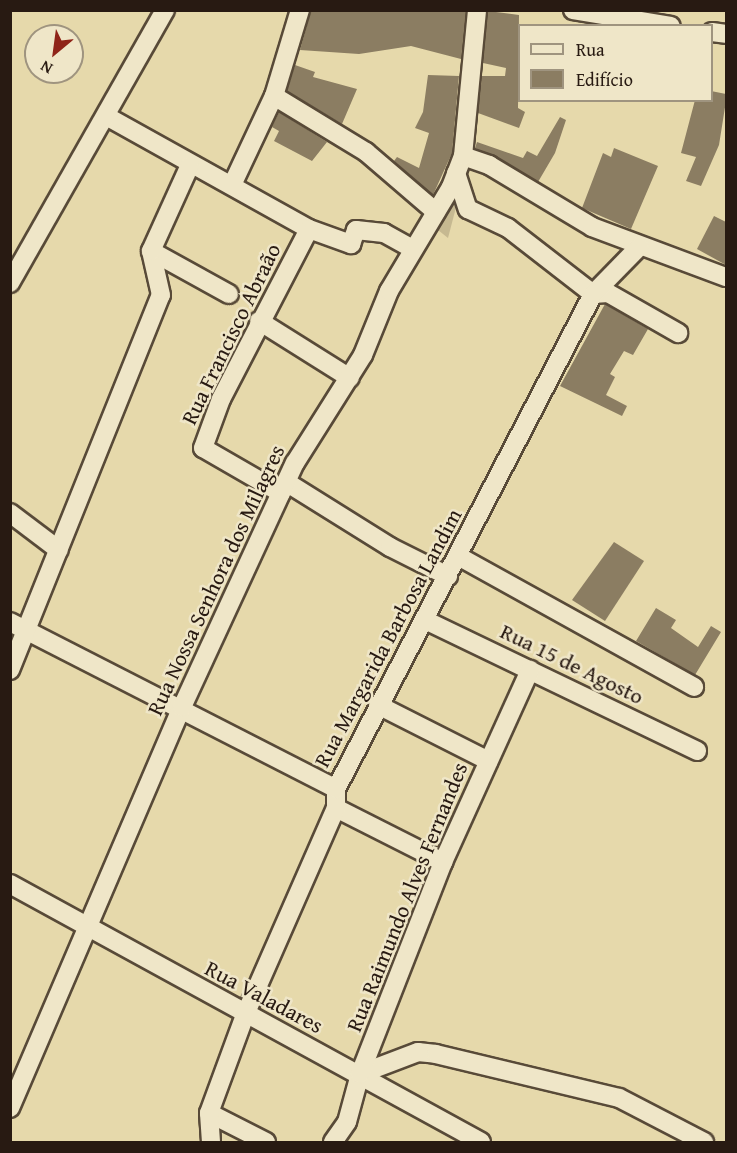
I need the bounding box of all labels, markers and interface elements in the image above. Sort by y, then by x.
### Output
north arrow [24,24,84,84]
legend [518,24,713,102]
text: Rua [576,36,605,63]
text: N [36,55,57,81]
text: Edifício [576,66,633,93]
street label: Rua Francisco Abraão [176,239,286,429]
street label: Rua Nossa Senhora dos Milagres [142,441,290,719]
street label: Rua Margarida Barbosa Landim [309,504,467,772]
street label: Rua 15 de Agosto [496,618,648,710]
street label: Rua Raimundo Alves Fernandes [341,758,473,1036]
street label: Rua Valadares [200,955,328,1039]

